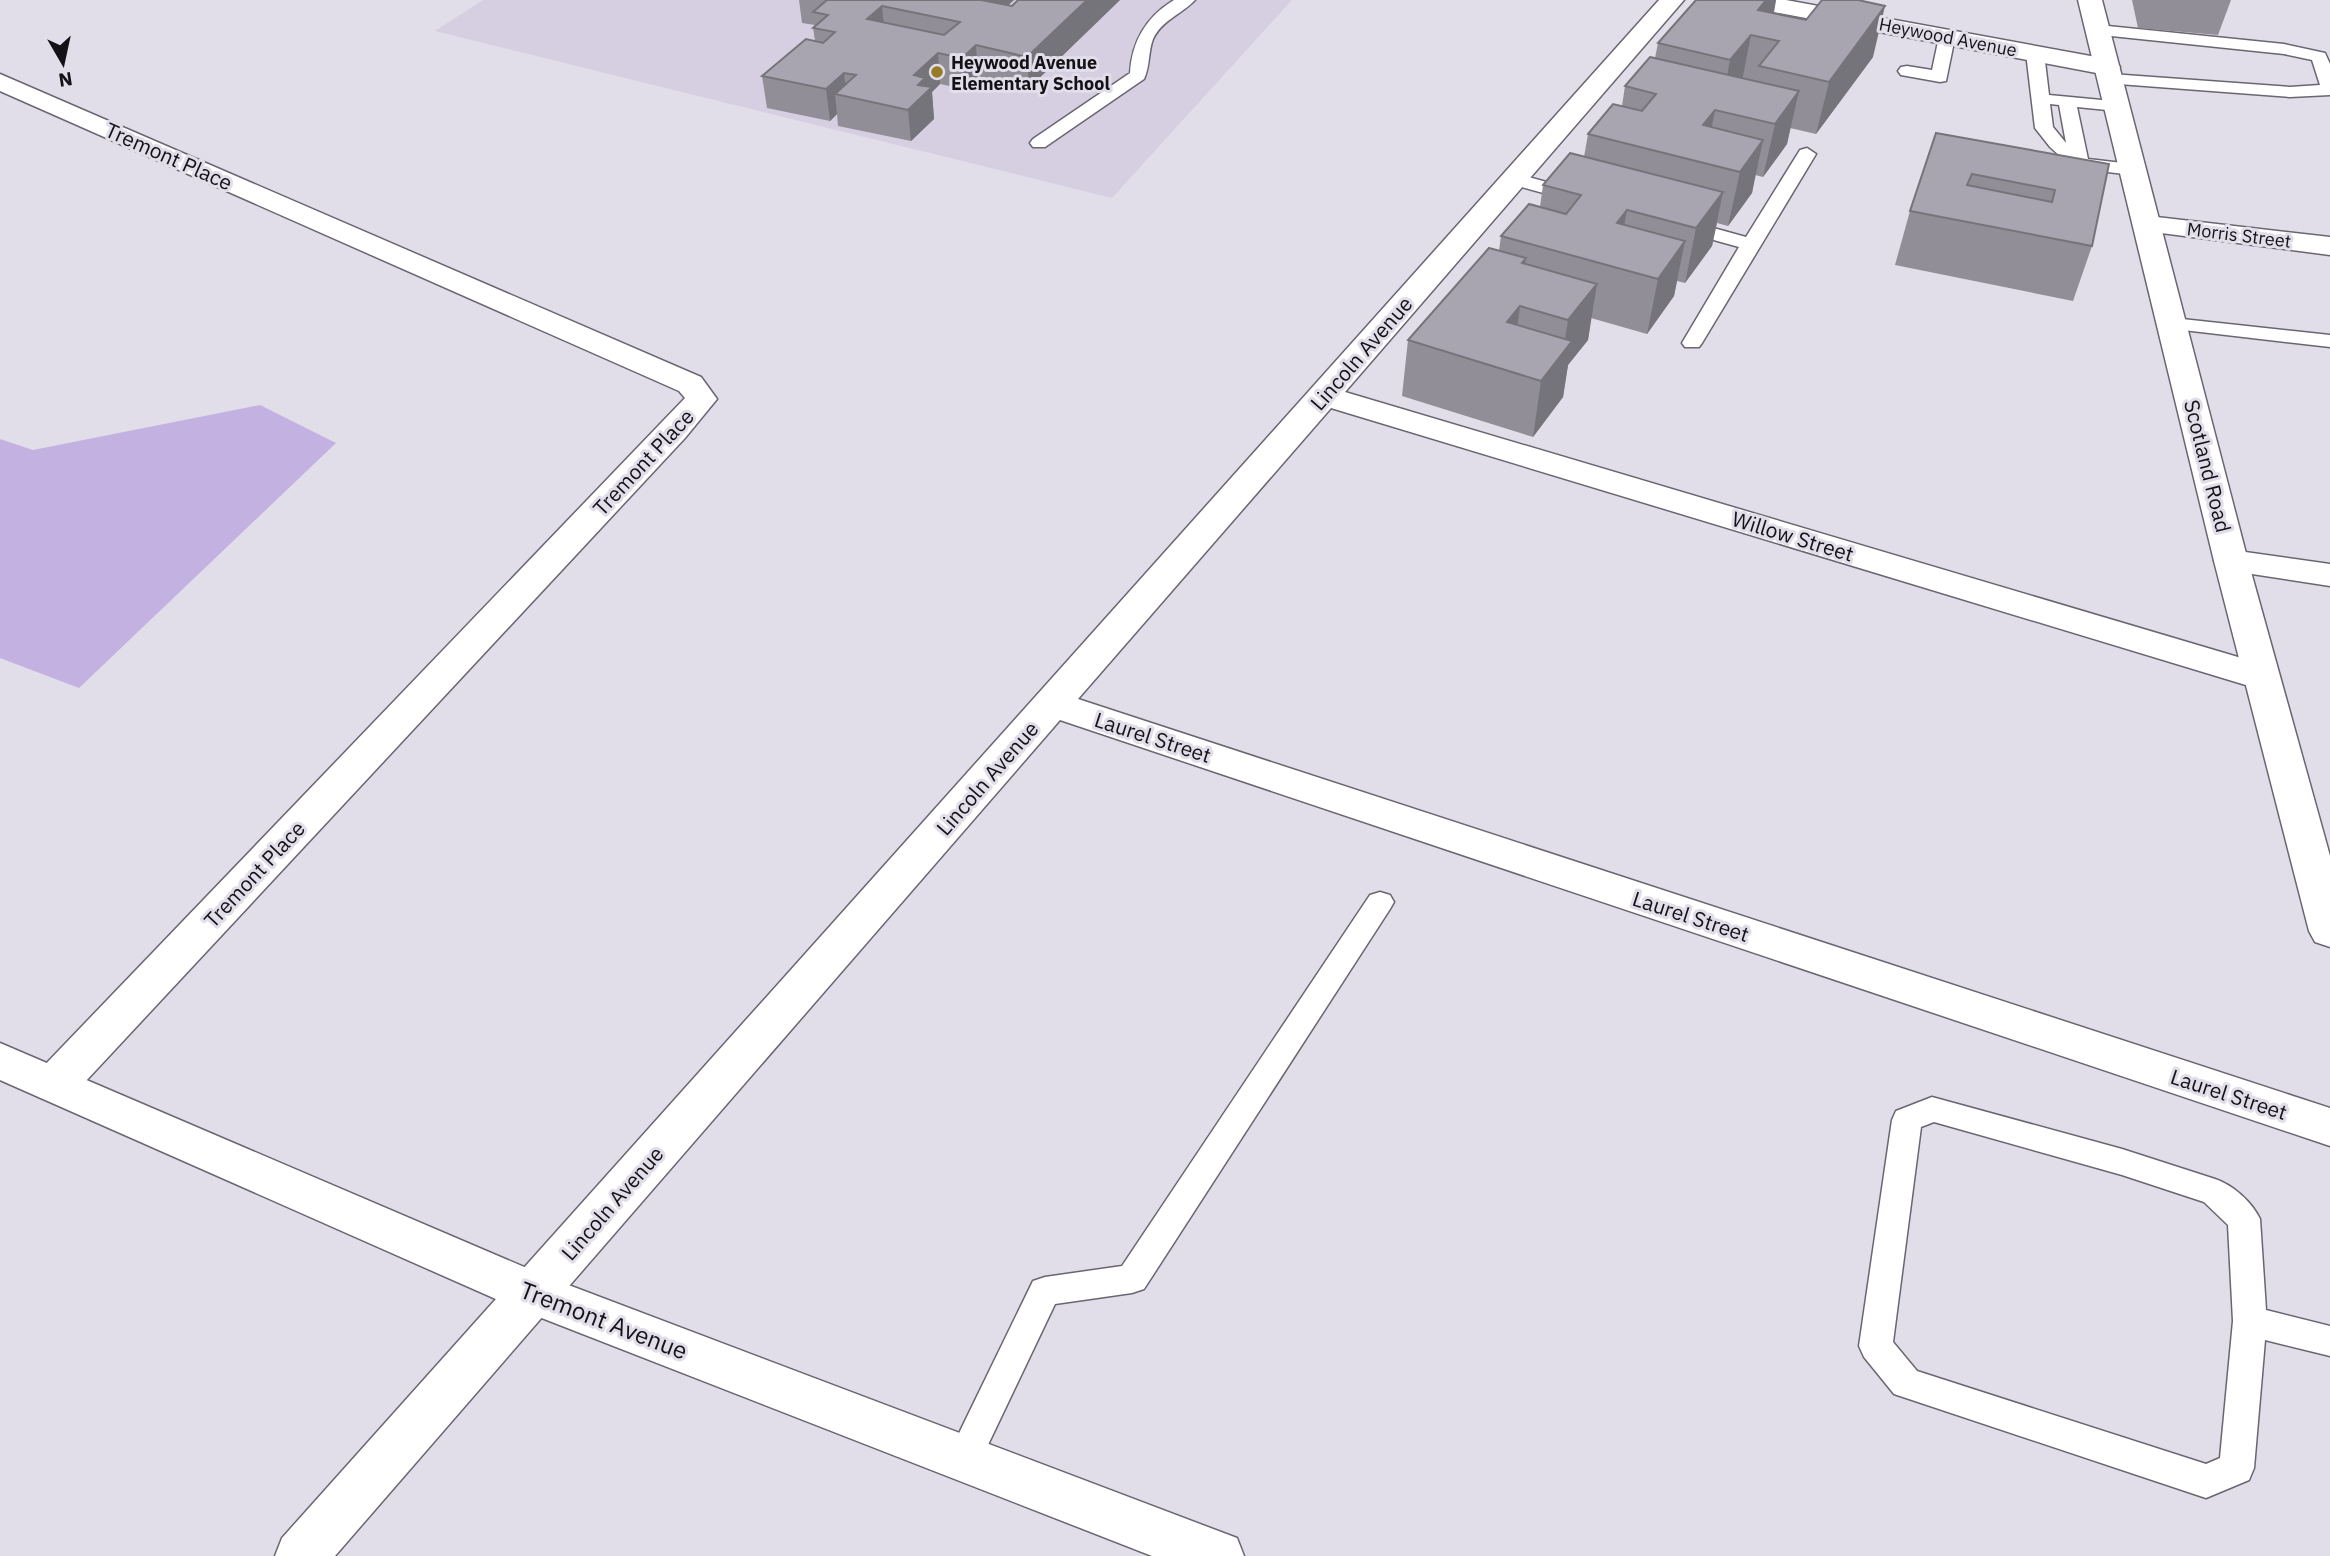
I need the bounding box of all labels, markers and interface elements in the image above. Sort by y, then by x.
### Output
street label: Heywood Avenue [1877,12,2019,62]
north arrow [28,28,98,98]
place label: Heywood Avenue Elementary School [951,51,1110,95]
marker: Heywood Avenue Elementary School [929,64,945,80]
text: N [57,67,74,93]
street label: Tremont Place [101,116,237,196]
street label: Morris Street [2186,217,2292,253]
street label: Lincoln Avenue [1304,290,1418,416]
street label: Scotland Road [2178,397,2238,535]
street label: Tremont Place [586,403,700,521]
street label: Willow Street [1729,504,1857,568]
street label: Laurel Street [1091,705,1215,769]
street label: Lincoln Avenue [930,715,1044,841]
street label: Tremont Place [197,815,311,933]
street label: Laurel Street [1629,884,1753,948]
street label: Laurel Street [2167,1062,2291,1126]
street label: Lincoln Avenue [555,1140,669,1266]
street label: Tremont Avenue [516,1273,692,1367]

